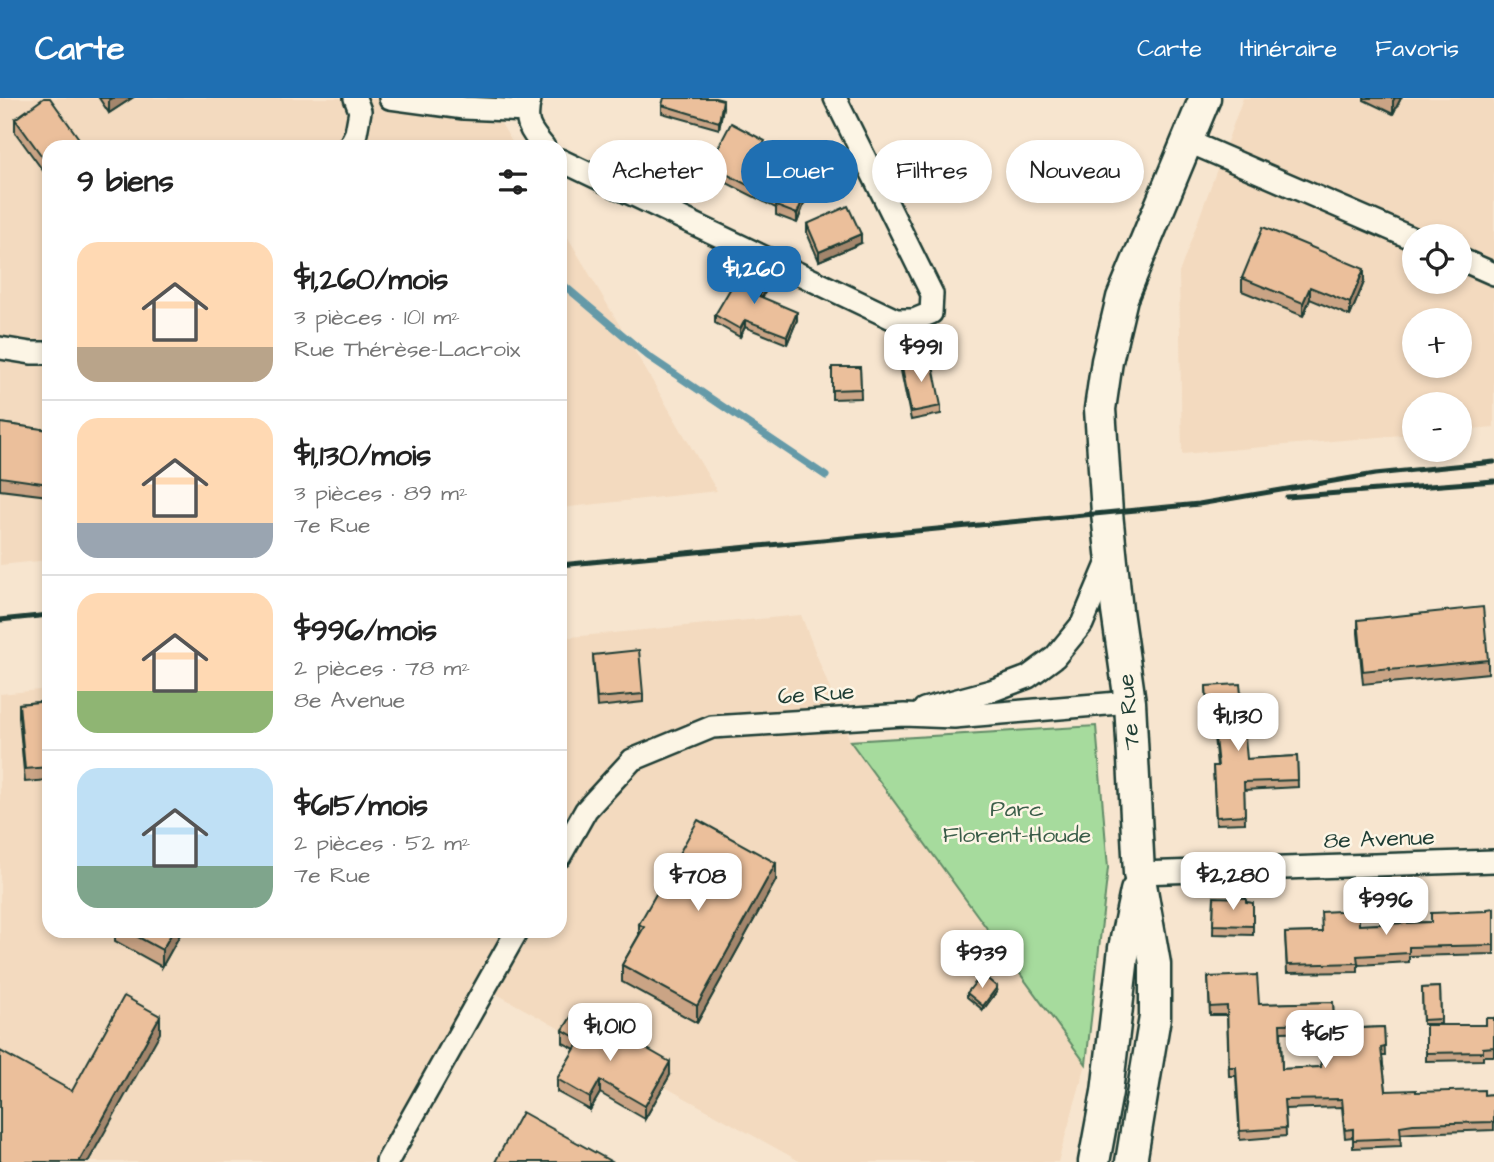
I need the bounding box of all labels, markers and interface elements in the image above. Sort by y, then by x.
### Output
text: Carte [35,26,125,72]
text: Carte [1137,32,1202,66]
text: Itinéraire [1240,32,1337,66]
text: Favoris [1375,32,1459,66]
chip: Acheter [588,140,727,203]
chip: Louer [741,140,858,203]
chip: Filtres [872,140,992,203]
chip: Nouveau [1006,140,1144,203]
text: 9 biens [77,161,174,203]
icon: filters [494,163,532,201]
map controls [1402,224,1472,462]
button: locate [1402,224,1472,294]
pin: $1,260 [697,246,811,306]
text: $1,260 [723,253,785,285]
text: $1,260/mois [294,259,448,301]
icon: home [133,270,217,354]
text: 3 pièces · 101 m² [294,301,460,333]
button: + [1402,308,1472,378]
pin: $991 [880,324,962,384]
text: $991 [900,331,942,363]
text: Rue Thérèse-Lacroix [294,333,520,365]
button: − [1402,392,1472,462]
text: $1,130/mois [294,435,431,477]
icon: home [133,446,217,530]
text: 3 pièces · 89 m² [294,477,468,509]
text: 7e Rue [294,509,370,541]
text: $996/mois [294,610,437,652]
icon: home [133,621,217,705]
text: 2 pièces · 78 m² [294,652,470,684]
street label: 7e Rue [1110,673,1148,751]
street label: 6e Rue [777,675,855,713]
text: 8e Avenue [294,684,405,716]
pin: $1,130 [1181,694,1295,753]
text: $1,130 [1214,700,1263,732]
text: $615/mois [294,785,428,827]
park label: Parc Florent-Houde [943,793,1091,851]
icon: home [133,796,217,880]
street label: 8e Avenue [1323,821,1435,857]
text: 2 pièces · 52 m² [294,827,470,859]
pin: $2,280 [1176,852,1290,912]
pin: $708 [657,854,739,913]
text: 7e Rue [294,859,370,891]
text: $2,280 [1197,859,1269,891]
text: $708 [670,860,726,892]
pin: $996 [1345,878,1427,937]
text: $996 [1359,884,1413,916]
pin: $939 [941,930,1023,990]
text: $939 [957,937,1007,969]
pin: $1,010 [553,1004,667,1063]
text: $1,010 [584,1010,636,1042]
pin: $615 [1284,1010,1366,1070]
text: $615 [1302,1017,1348,1049]

